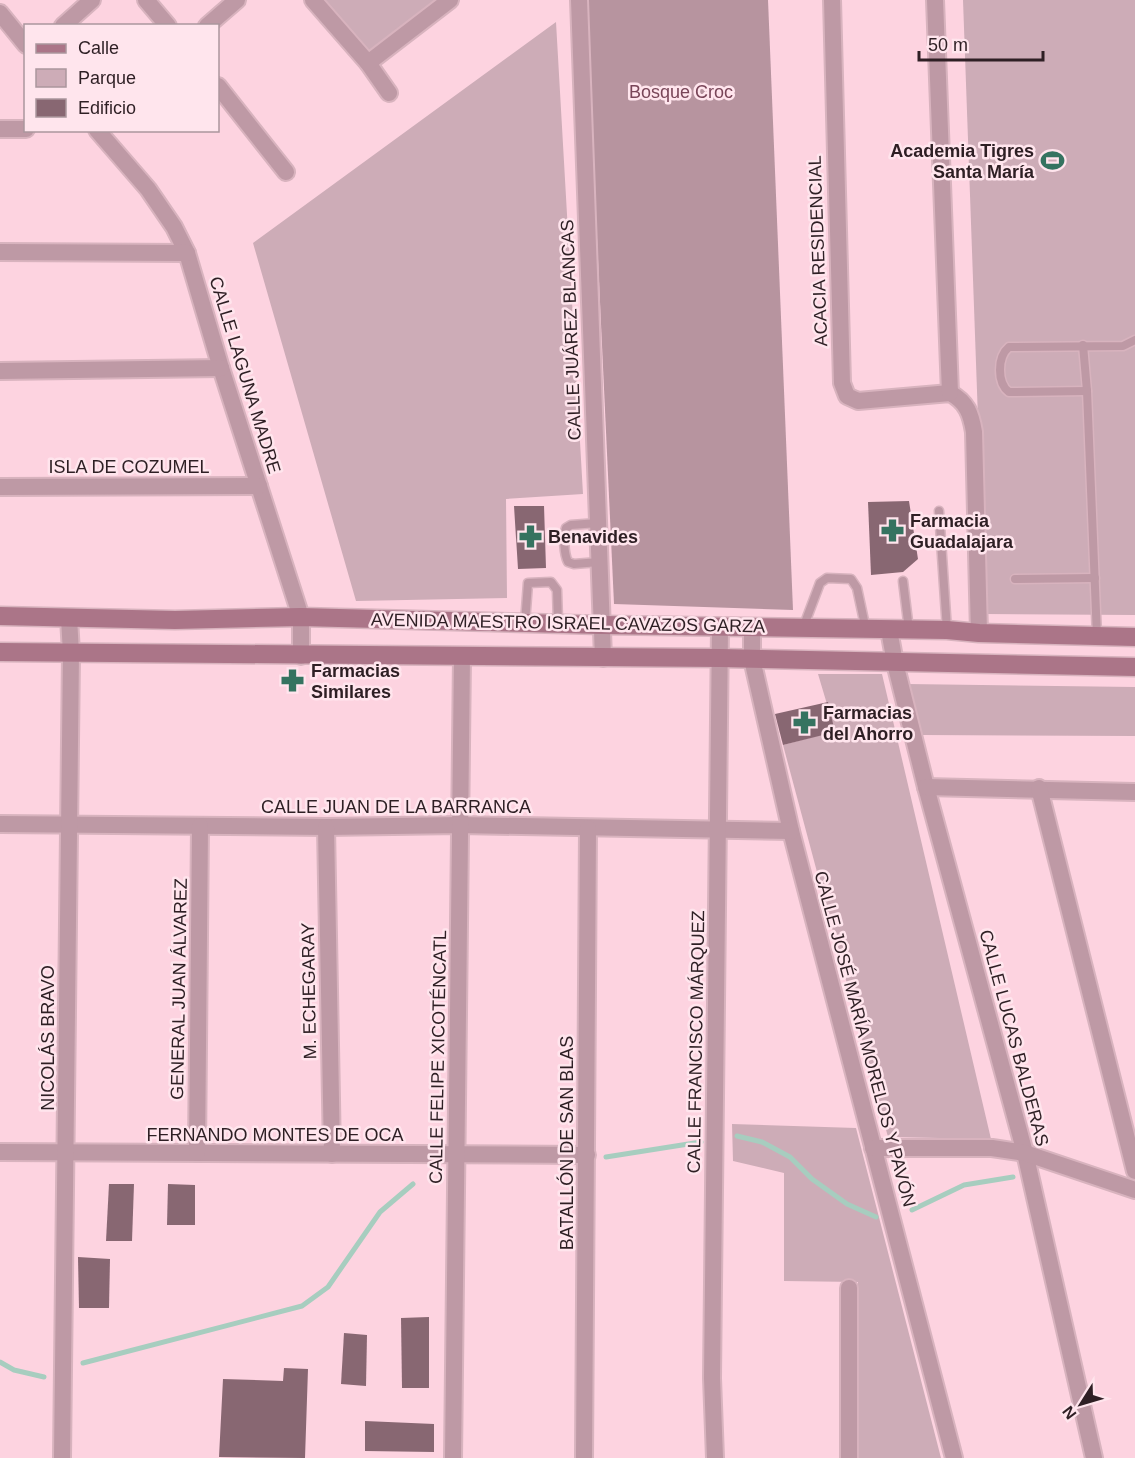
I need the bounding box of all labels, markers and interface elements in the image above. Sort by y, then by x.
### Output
legend [24,24,219,132]
scale bar [919,24,1044,62]
text: 50 m [928,35,968,55]
text: Calle [78,38,119,58]
text: Parque [78,68,136,88]
park label: Bosque Croc [629,82,733,102]
text: Edificio [78,98,136,118]
place label: Academia Tigres Santa María [890,141,1035,182]
sports icon: Academia Tigres Santa María [1039,148,1065,174]
street label: ACACIA RESIDENCIAL [805,155,831,347]
street label: CALLE JUÁREZ BLANCAS [557,219,585,441]
street label: CALLE LAGUNA MADRE [205,274,285,476]
street label: ISLA DE COZUMEL [48,457,210,477]
place label: Farmacia Guadalajara [910,511,1014,552]
pharmacy icon: Farmacia Guadalajara [879,518,905,544]
pharmacy icon: Benavides [517,524,543,550]
place label: Benavides [548,527,638,547]
street label: AVENIDA MAESTRO ISRAEL CAVAZOS GARZA [371,610,765,636]
place label: Farmacias Similares [311,661,400,702]
pharmacy icon: Farmacias Similares [280,668,306,694]
place label: Farmacias del Ahorro [823,703,913,744]
pharmacy icon: Farmacias del Ahorro [792,710,818,736]
street label: CALLE JUAN DE LA BARRANCA [261,797,531,817]
street label: CALLE JOSÉ MARÍA MORELOS Y PAVÓN [810,869,921,1209]
street label: GENERAL JUAN ÁLVAREZ [167,878,191,1100]
street label: CALLE FRANCISCO MÁRQUEZ [684,910,708,1174]
street label: M. ECHEGARAY [298,922,320,1060]
street label: CALLE LUCAS BALDERAS [975,928,1053,1148]
street label: CALLE FELIPE XICOTÉNCATL [426,930,450,1184]
street label: NICOLÁS BRAVO [38,965,58,1111]
street label: BATALLÓN DE SAN BLAS [556,1036,577,1250]
street label: FERNANDO MONTES DE OCA [146,1125,404,1145]
north arrow [1051,1374,1111,1434]
text: N [1059,1403,1080,1422]

